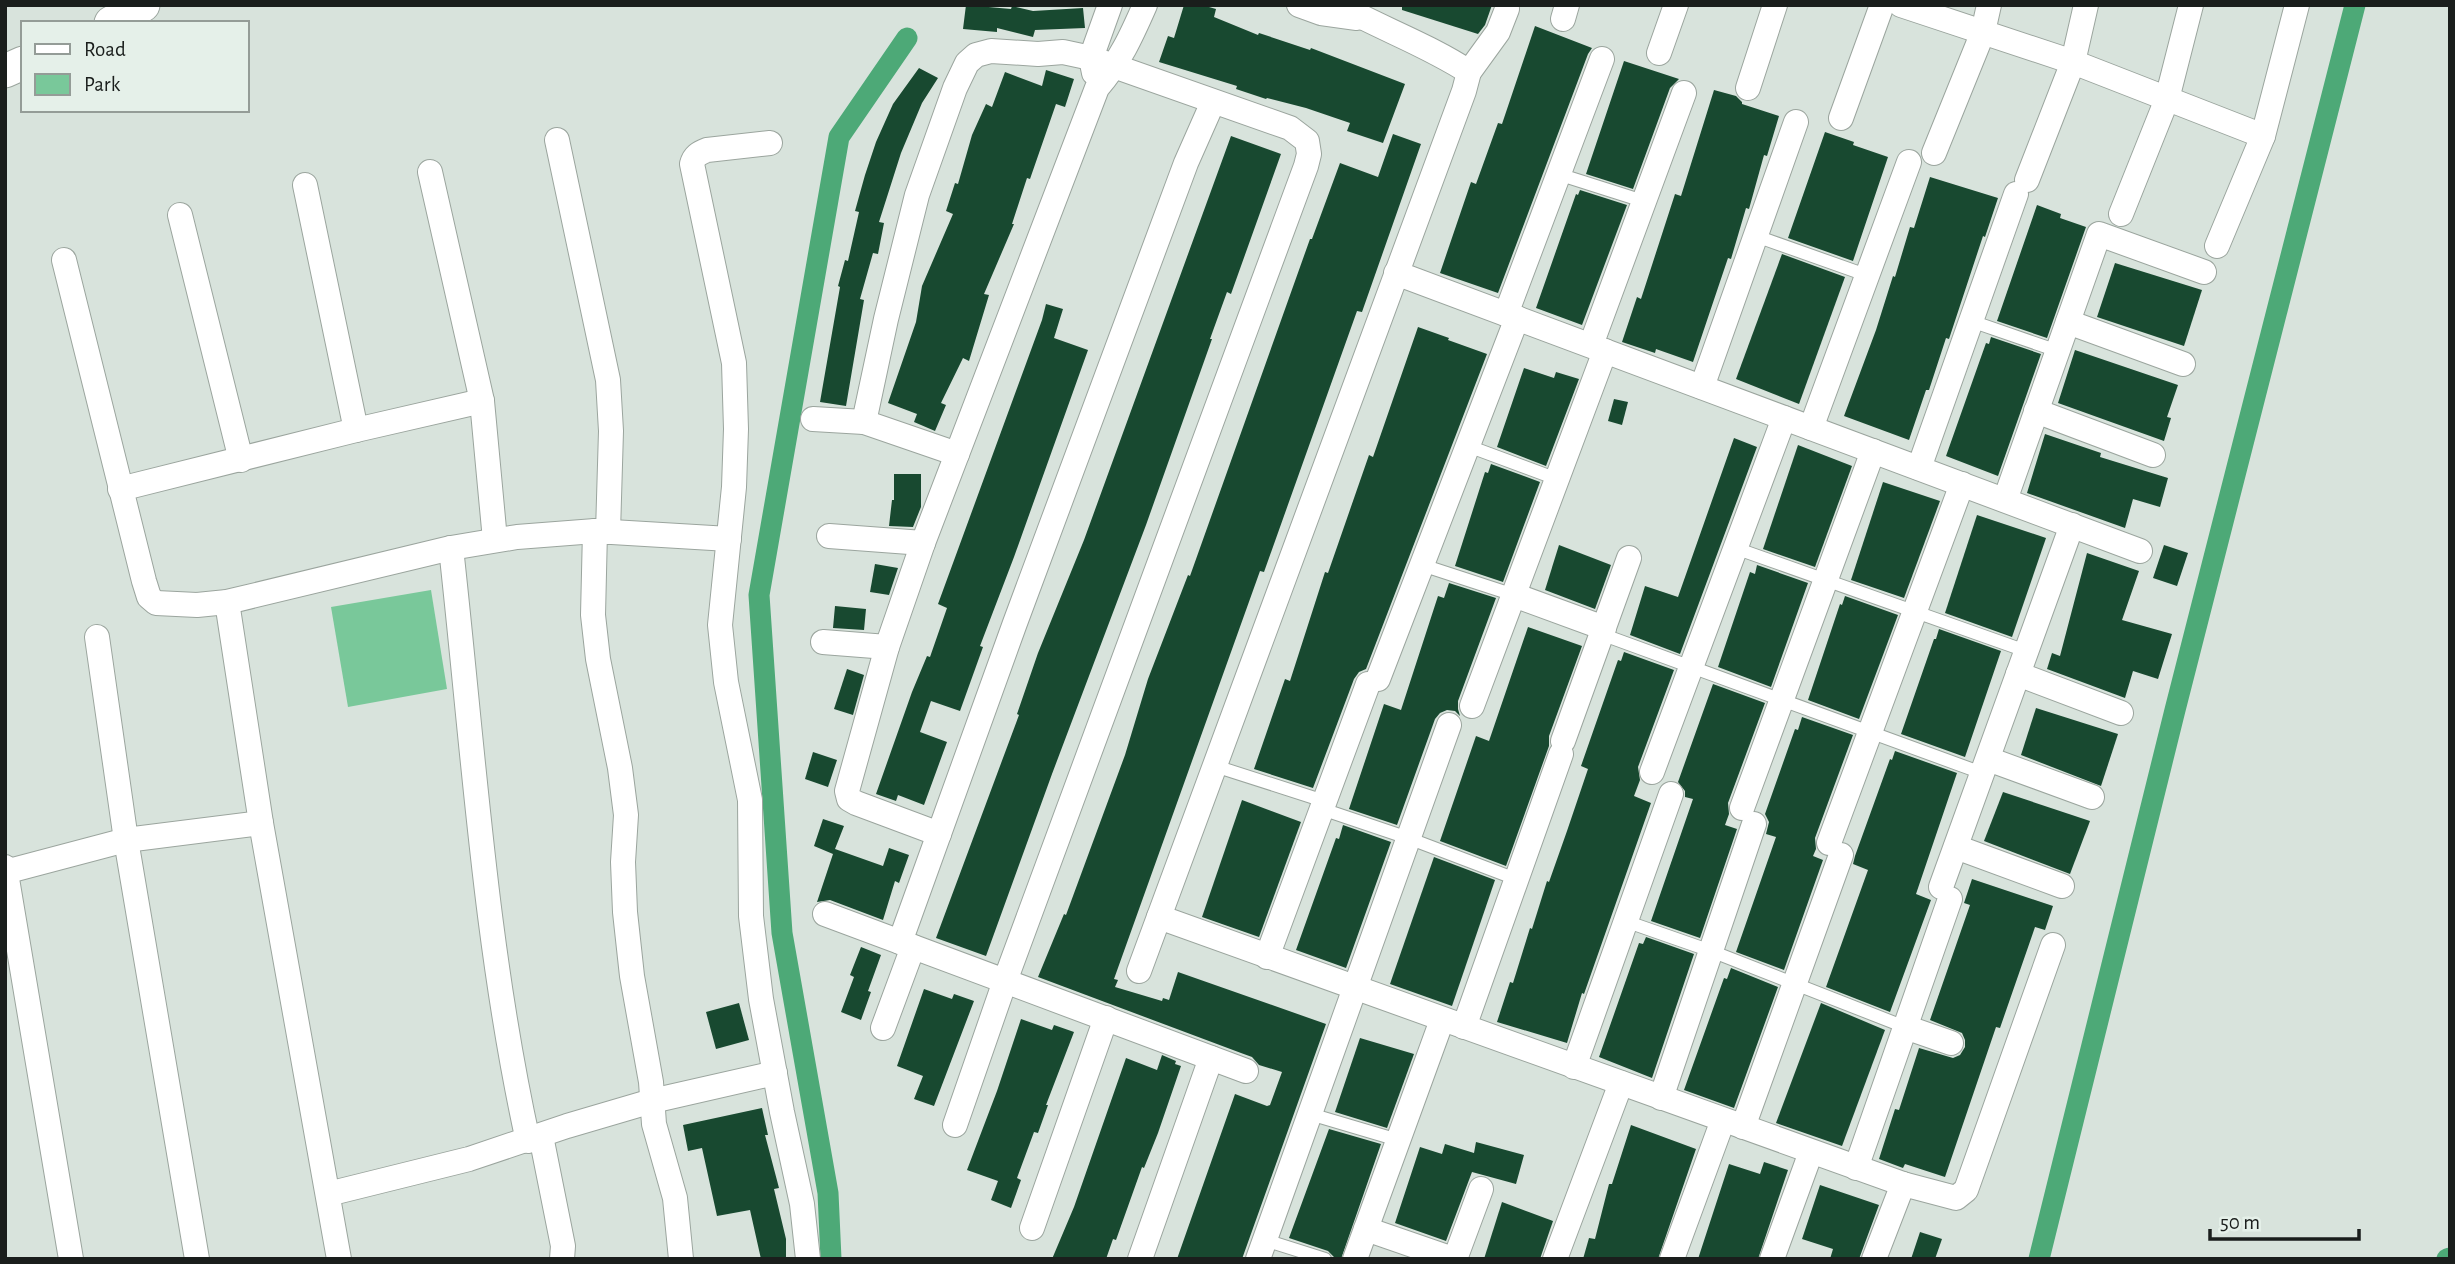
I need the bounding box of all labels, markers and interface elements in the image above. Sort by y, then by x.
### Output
legend [21,21,248,112]
text: Road [84,39,126,60]
text: Park [84,74,121,95]
scale bar [2210,1198,2359,1242]
text: 50 m [2220,1212,2260,1233]

